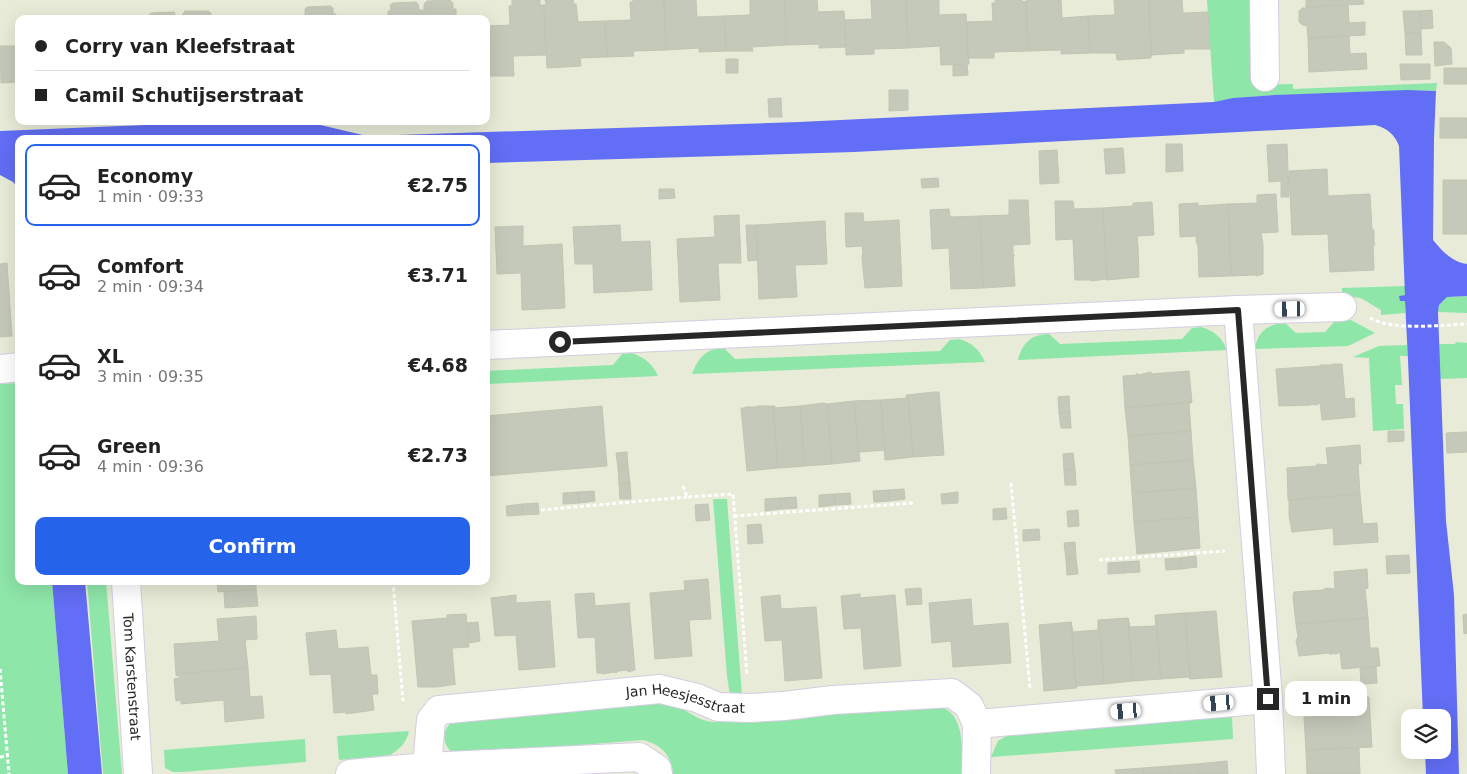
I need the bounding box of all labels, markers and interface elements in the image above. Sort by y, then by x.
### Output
text: Corry van Kleefstraat [65,35,295,57]
text: Camil Schutijserstraat [65,84,303,106]
icon: car [37,163,82,208]
text: Economy [97,165,193,187]
text: €2.75 [408,174,468,196]
text: 1 min · 09:33 [97,187,204,206]
icon: car [37,253,82,298]
text: Comfort [97,255,184,277]
text: €3.71 [408,264,468,286]
text: 2 min · 09:34 [97,277,204,296]
car [1274,301,1305,317]
route start [549,331,571,353]
icon: car [37,343,82,388]
text: XL [97,345,124,367]
text: €4.68 [408,354,468,376]
text: 3 min · 09:35 [97,367,204,386]
icon: car [37,433,82,478]
text: Green [97,435,161,457]
text: €2.73 [408,444,468,466]
text: 4 min · 09:36 [97,457,204,476]
button: Confirm [35,517,470,575]
street label: Tom Karstenstraat [120,612,144,742]
street label: Jan Heesjesstraat [624,681,746,716]
callout: 1 min [1286,682,1368,716]
route end [1257,688,1279,710]
text: 1 min [1301,689,1351,708]
car [1203,694,1234,712]
car [1110,702,1141,720]
map controls [1401,709,1451,759]
button: layers [1401,709,1451,759]

